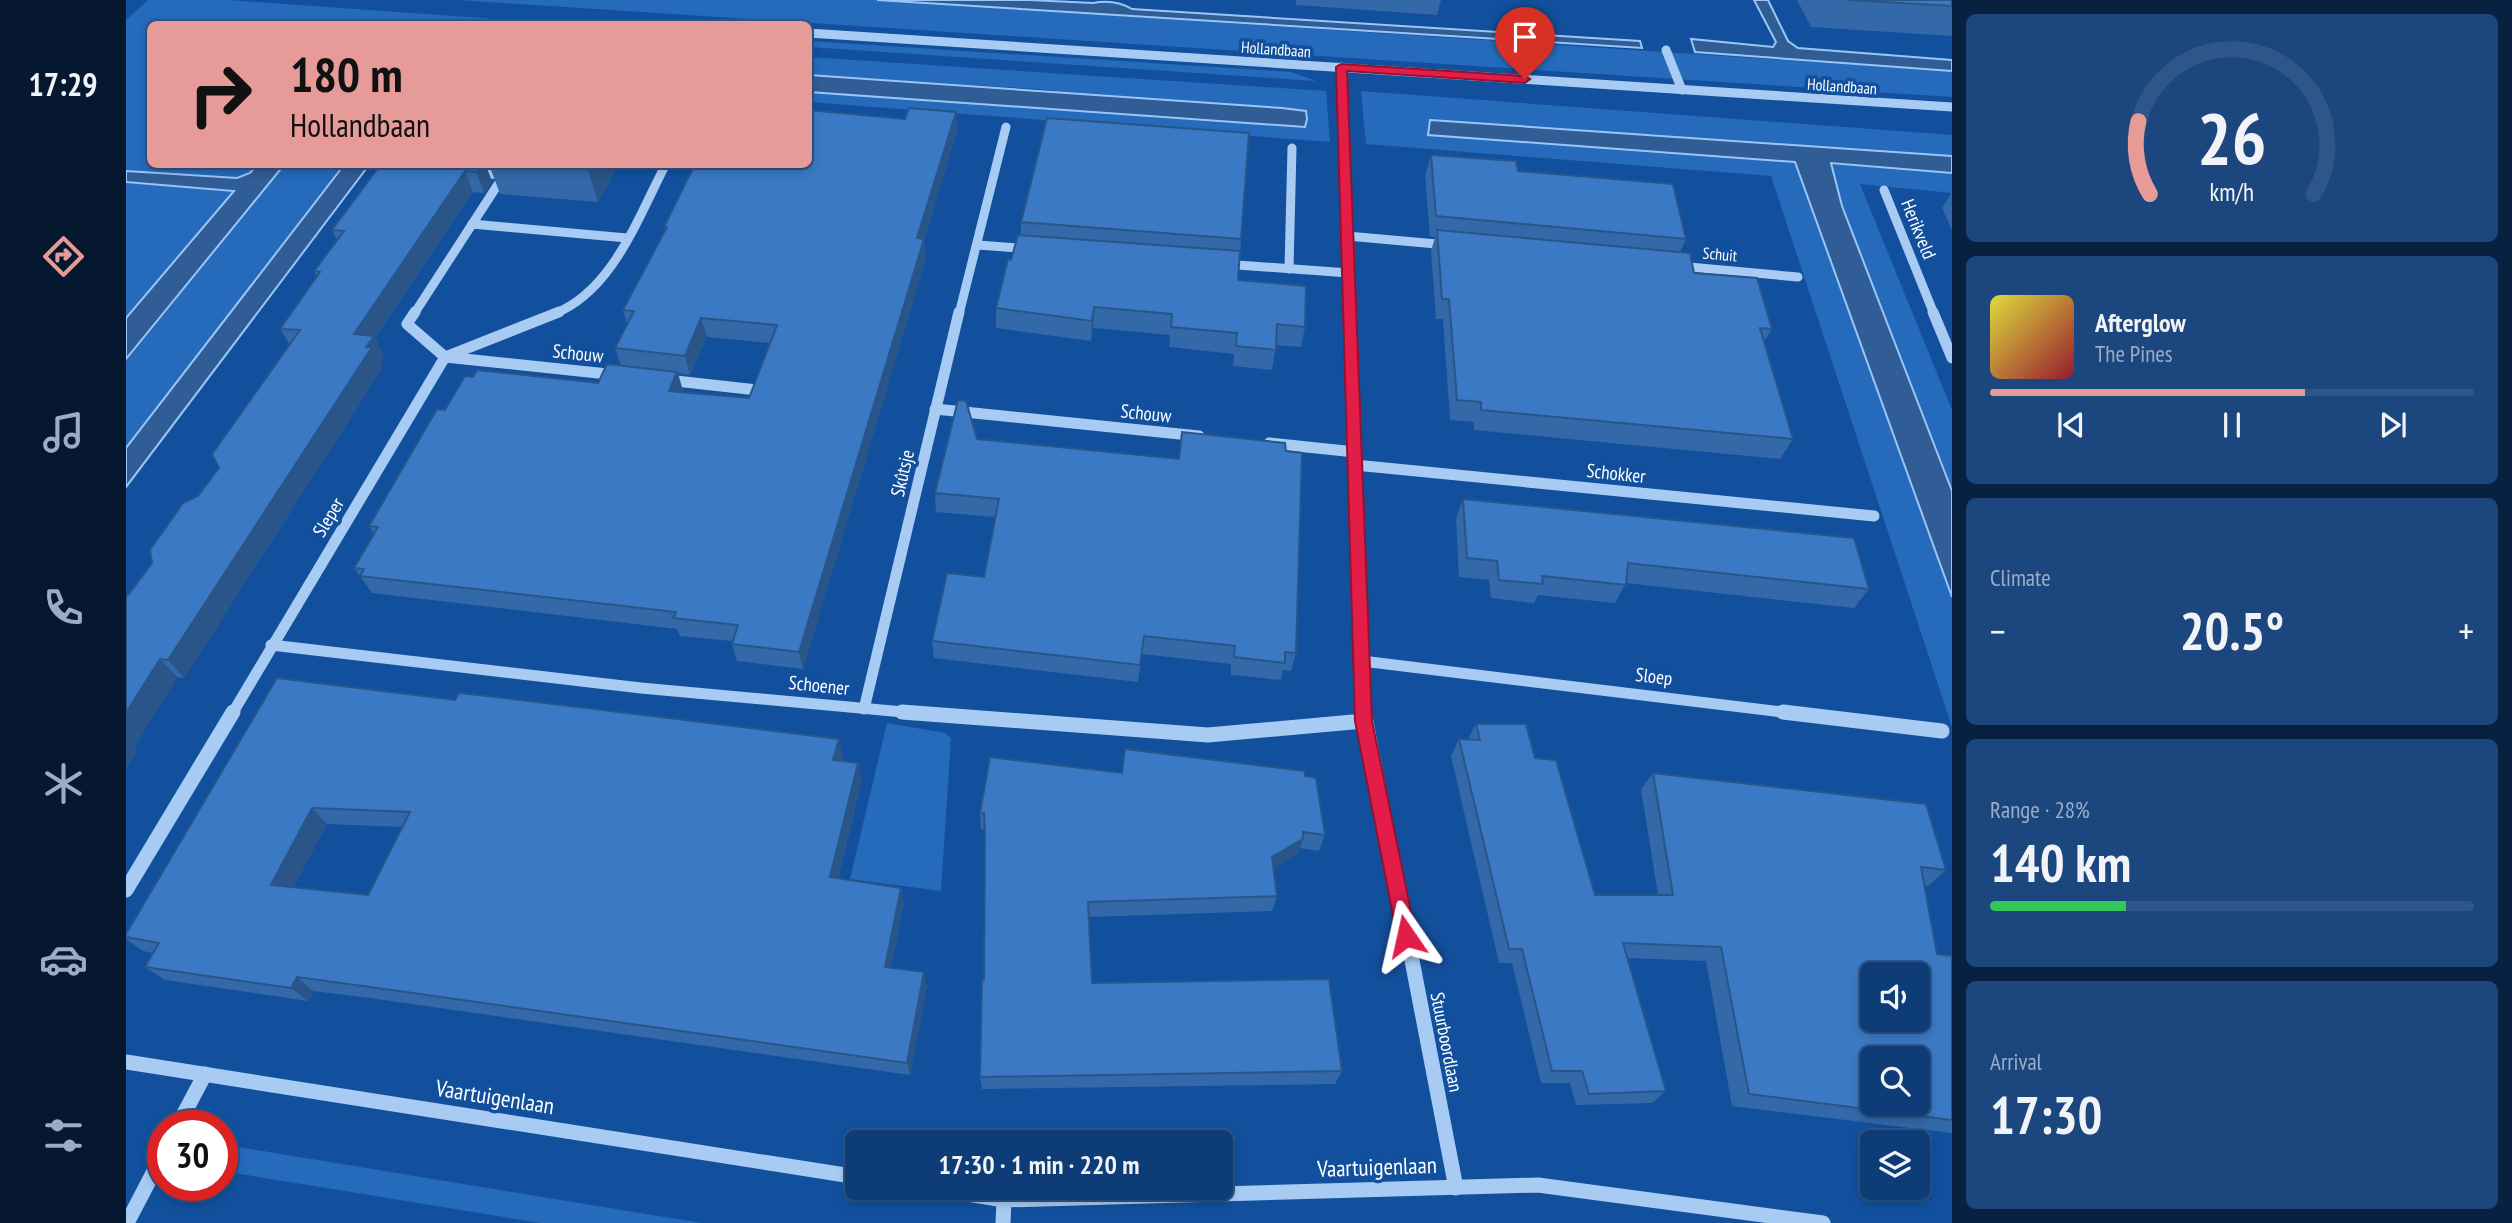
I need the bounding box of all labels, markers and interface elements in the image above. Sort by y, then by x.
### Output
pin [1495,7,1555,79]
icon: arrive [1506,18,1544,56]
street label: Hollandbaan [1240,37,1312,61]
text: 180 m [290,42,403,106]
icon: right [175,49,266,140]
text: 17:29 [28,63,98,105]
street label: Hollandbaan [1806,74,1878,98]
text: 26 [2197,90,2267,184]
text: Hollandbaan [290,104,430,146]
text: km/h [2210,176,2254,208]
street label: Herikveld [1896,195,1942,263]
icon: directions [39,232,88,281]
street label: Schuit [1702,243,1739,266]
text: Afterglow [2095,306,2186,339]
street label: Schouw [551,338,605,368]
text: The Pines [2095,339,2173,368]
street label: Schouw [1119,398,1173,428]
icon: previous [2052,406,2090,444]
icon: pause [2213,406,2251,444]
icon: next [2374,406,2412,444]
icon: music [39,408,88,457]
street label: Skûtsje [885,447,919,499]
street label: Schokker [1585,458,1647,488]
street label: Sleper [307,492,349,541]
text: Climate [1990,563,2051,592]
icon: phone [39,583,88,632]
text: 20.5° [2180,597,2284,664]
text: − [1990,606,2006,655]
text: + [2458,606,2474,655]
street label: Sloep [1634,662,1674,690]
street label: Schoener [788,670,851,700]
icon: climate [39,759,88,808]
text: Range · 28% [1990,795,2090,824]
text: 140 km [1990,829,2131,896]
position arrow [1369,899,1443,973]
icon: car [39,935,88,984]
map controls [1860,962,1930,1200]
button: sound [1860,962,1930,1032]
street label: Stuurboordlaan [1426,990,1468,1094]
button: search [1860,1046,1930,1116]
text: Arrival [1990,1047,2042,1076]
street label: Vaartuigenlaan [433,1073,556,1120]
text: 17:30 [1990,1081,2102,1148]
speed limit sign: 30 [147,1110,238,1201]
icon: filters [39,1111,88,1160]
button: layers [1860,1130,1930,1200]
text: 17:30 · 1 min · 220 m [939,1148,1139,1181]
street label: Vaartuigenlaan [1316,1150,1437,1183]

